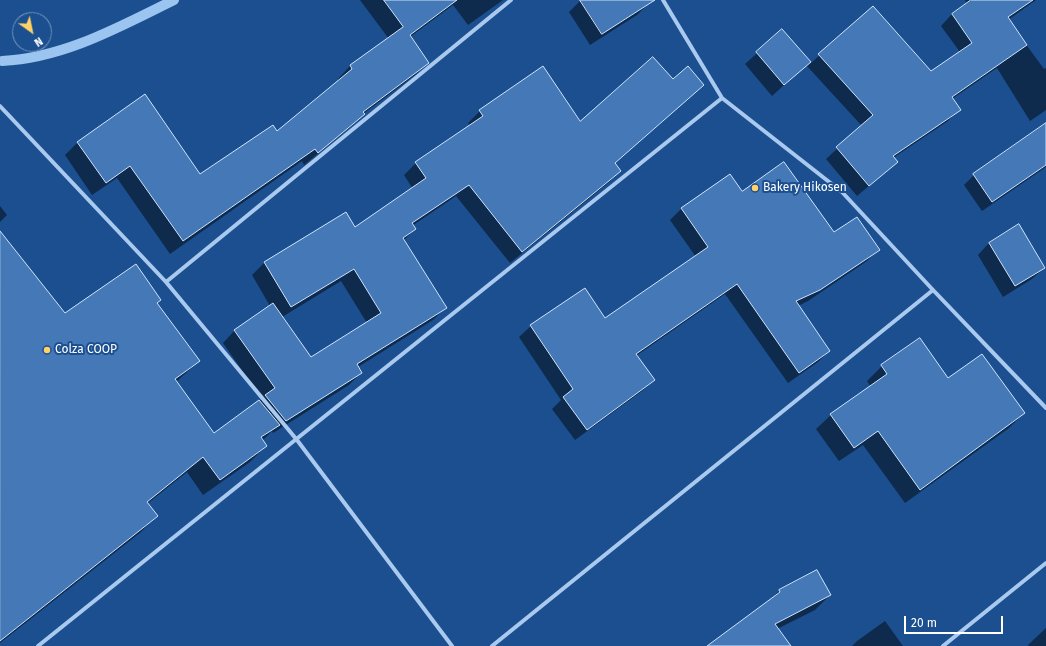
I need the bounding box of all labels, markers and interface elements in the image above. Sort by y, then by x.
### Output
north arrow [12,12,52,52]
text: N [32,34,45,49]
place label: Bakery Hikosen [763,181,847,195]
marker: Bakery Hikosen [750,183,760,193]
place label: Colza COOP [55,343,117,357]
marker: Colza COOP [42,345,52,355]
scale bar [906,608,1005,634]
text: 20 m [911,616,937,630]

